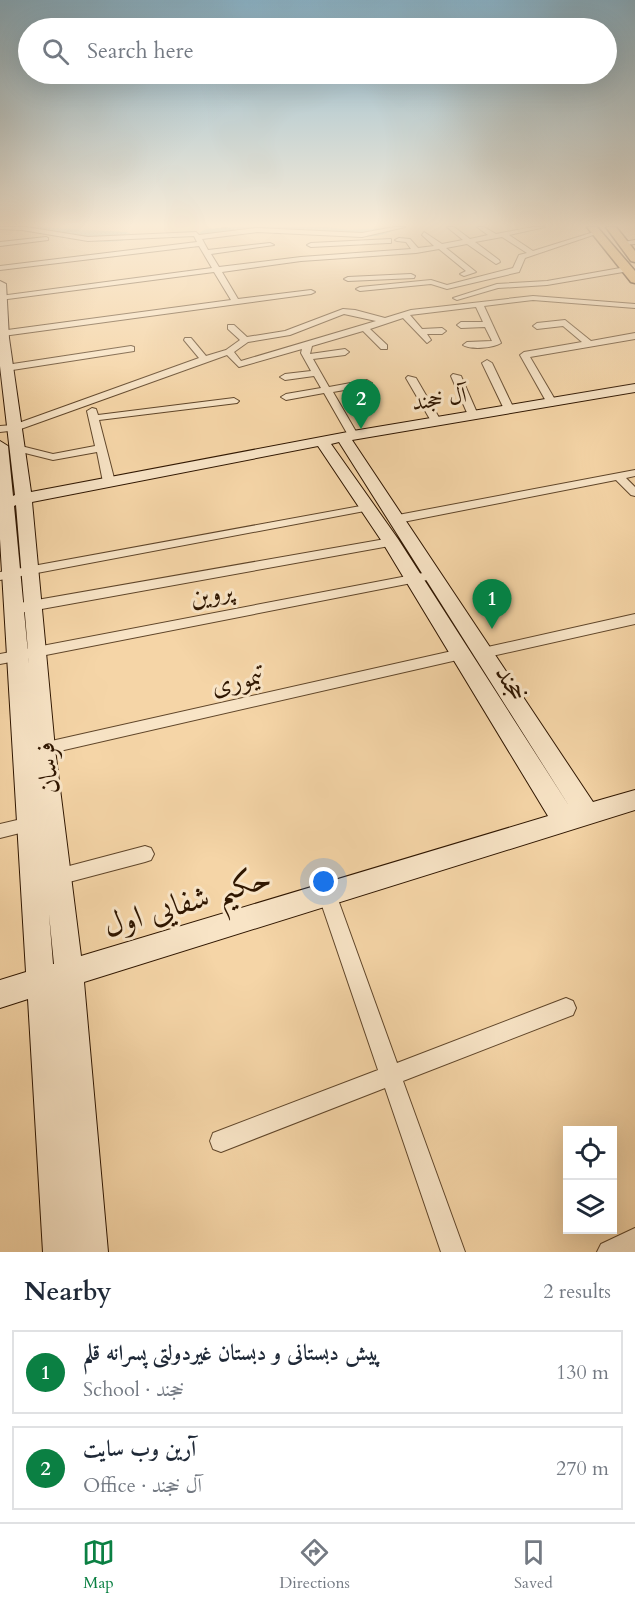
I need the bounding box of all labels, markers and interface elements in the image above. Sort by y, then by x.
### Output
search box [18,18,617,84]
icon: search [39,35,72,68]
text: Search here [87,36,194,66]
pin: 2 [342,380,380,429]
street label: آل خجند [410,380,471,418]
street label: پروین [187,572,238,615]
pin: 1 [472,580,512,629]
street label: تیموری [208,657,268,703]
street label: خجند [487,658,536,708]
street label: فرسان [27,740,68,796]
street label: حکیم شفایی اول [98,856,279,957]
your location [309,867,338,896]
map controls [563,1126,617,1234]
button: locate [563,1126,617,1180]
button: layers [563,1180,617,1234]
text: Nearby [24,1274,112,1309]
text: 2 results [543,1278,611,1305]
text: پیش دبستانی و دبستان غیردولتی پسرانه قلم [83,1338,381,1368]
text: 1 [40,1359,51,1386]
text: 130 m [556,1359,609,1386]
text: School · خجند [83,1376,184,1403]
text: آرین وب سایت [83,1434,196,1464]
text: 2 [40,1455,51,1482]
text: 270 m [556,1455,609,1482]
text: Office · آل خجند [83,1472,202,1499]
tab: Map [82,1536,115,1594]
tab: Directions [279,1536,350,1594]
tab: Saved [514,1536,553,1594]

